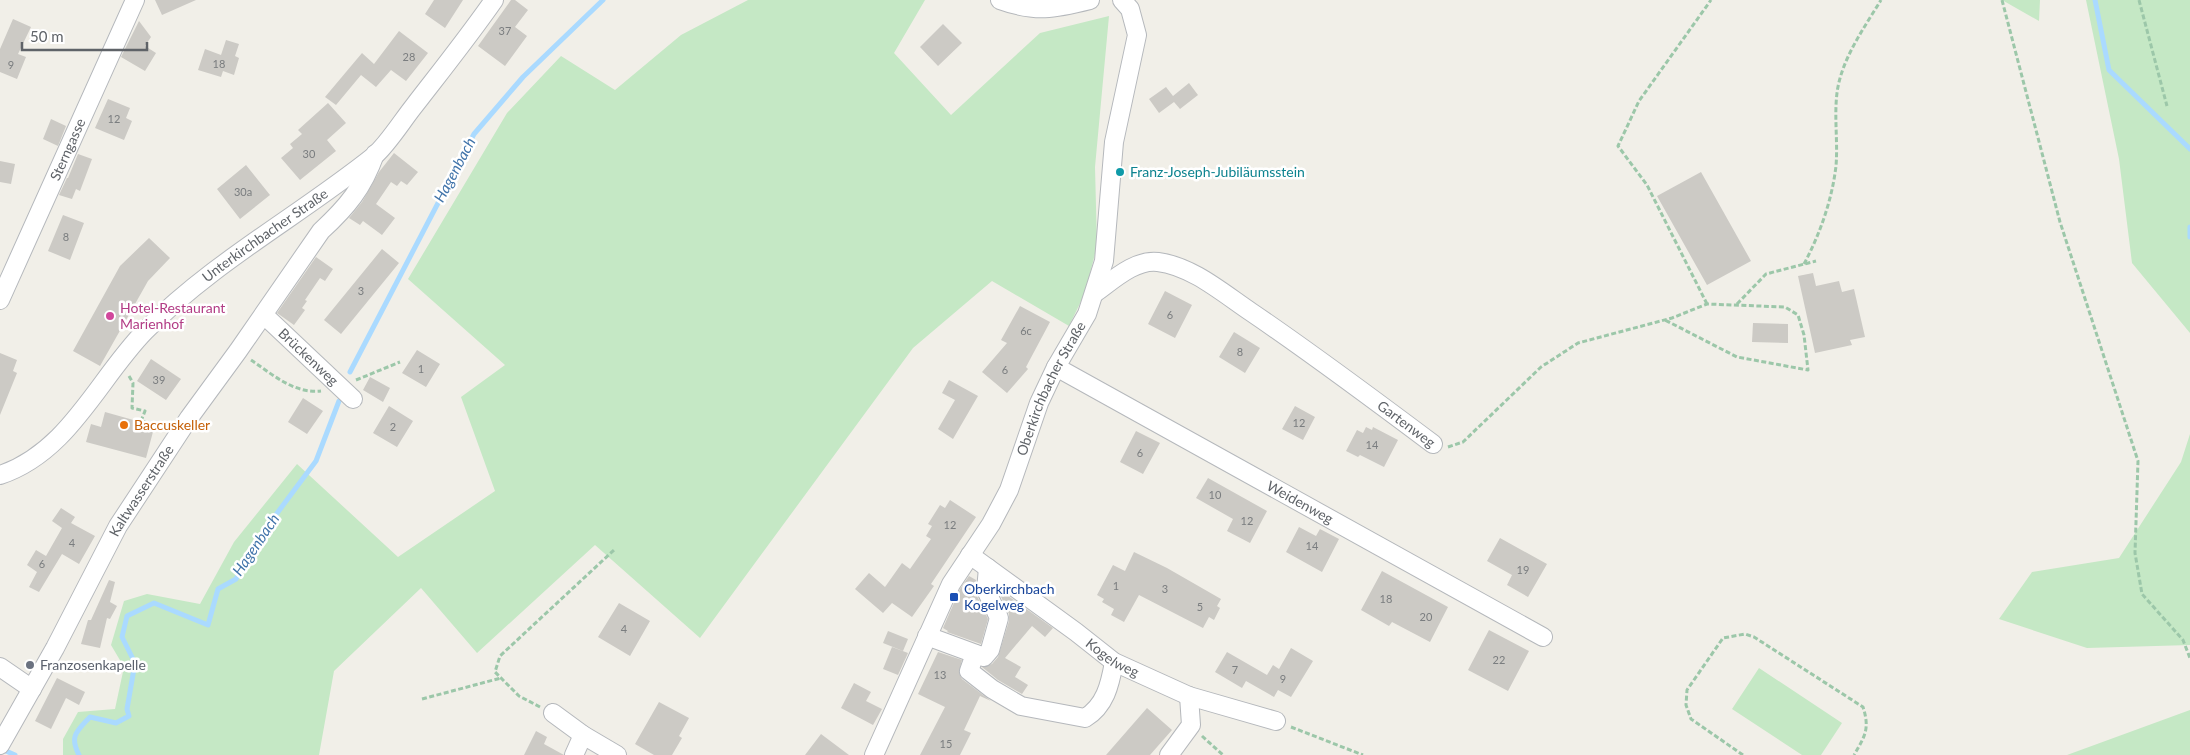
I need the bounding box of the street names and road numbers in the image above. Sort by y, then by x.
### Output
street label: Sterngasse [46,116,89,183]
street label: Unterkirchbacher Straße [198,185,331,285]
street label: Oberkirchbacher Straße [1012,318,1089,458]
street label: Brückenweg [275,324,342,389]
street label: Gartenweg [1374,396,1439,451]
street label: Kaltwasserstraße [105,442,177,539]
street label: Weidenweg [1264,477,1336,527]
street label: Kogelweg [1083,634,1142,680]

